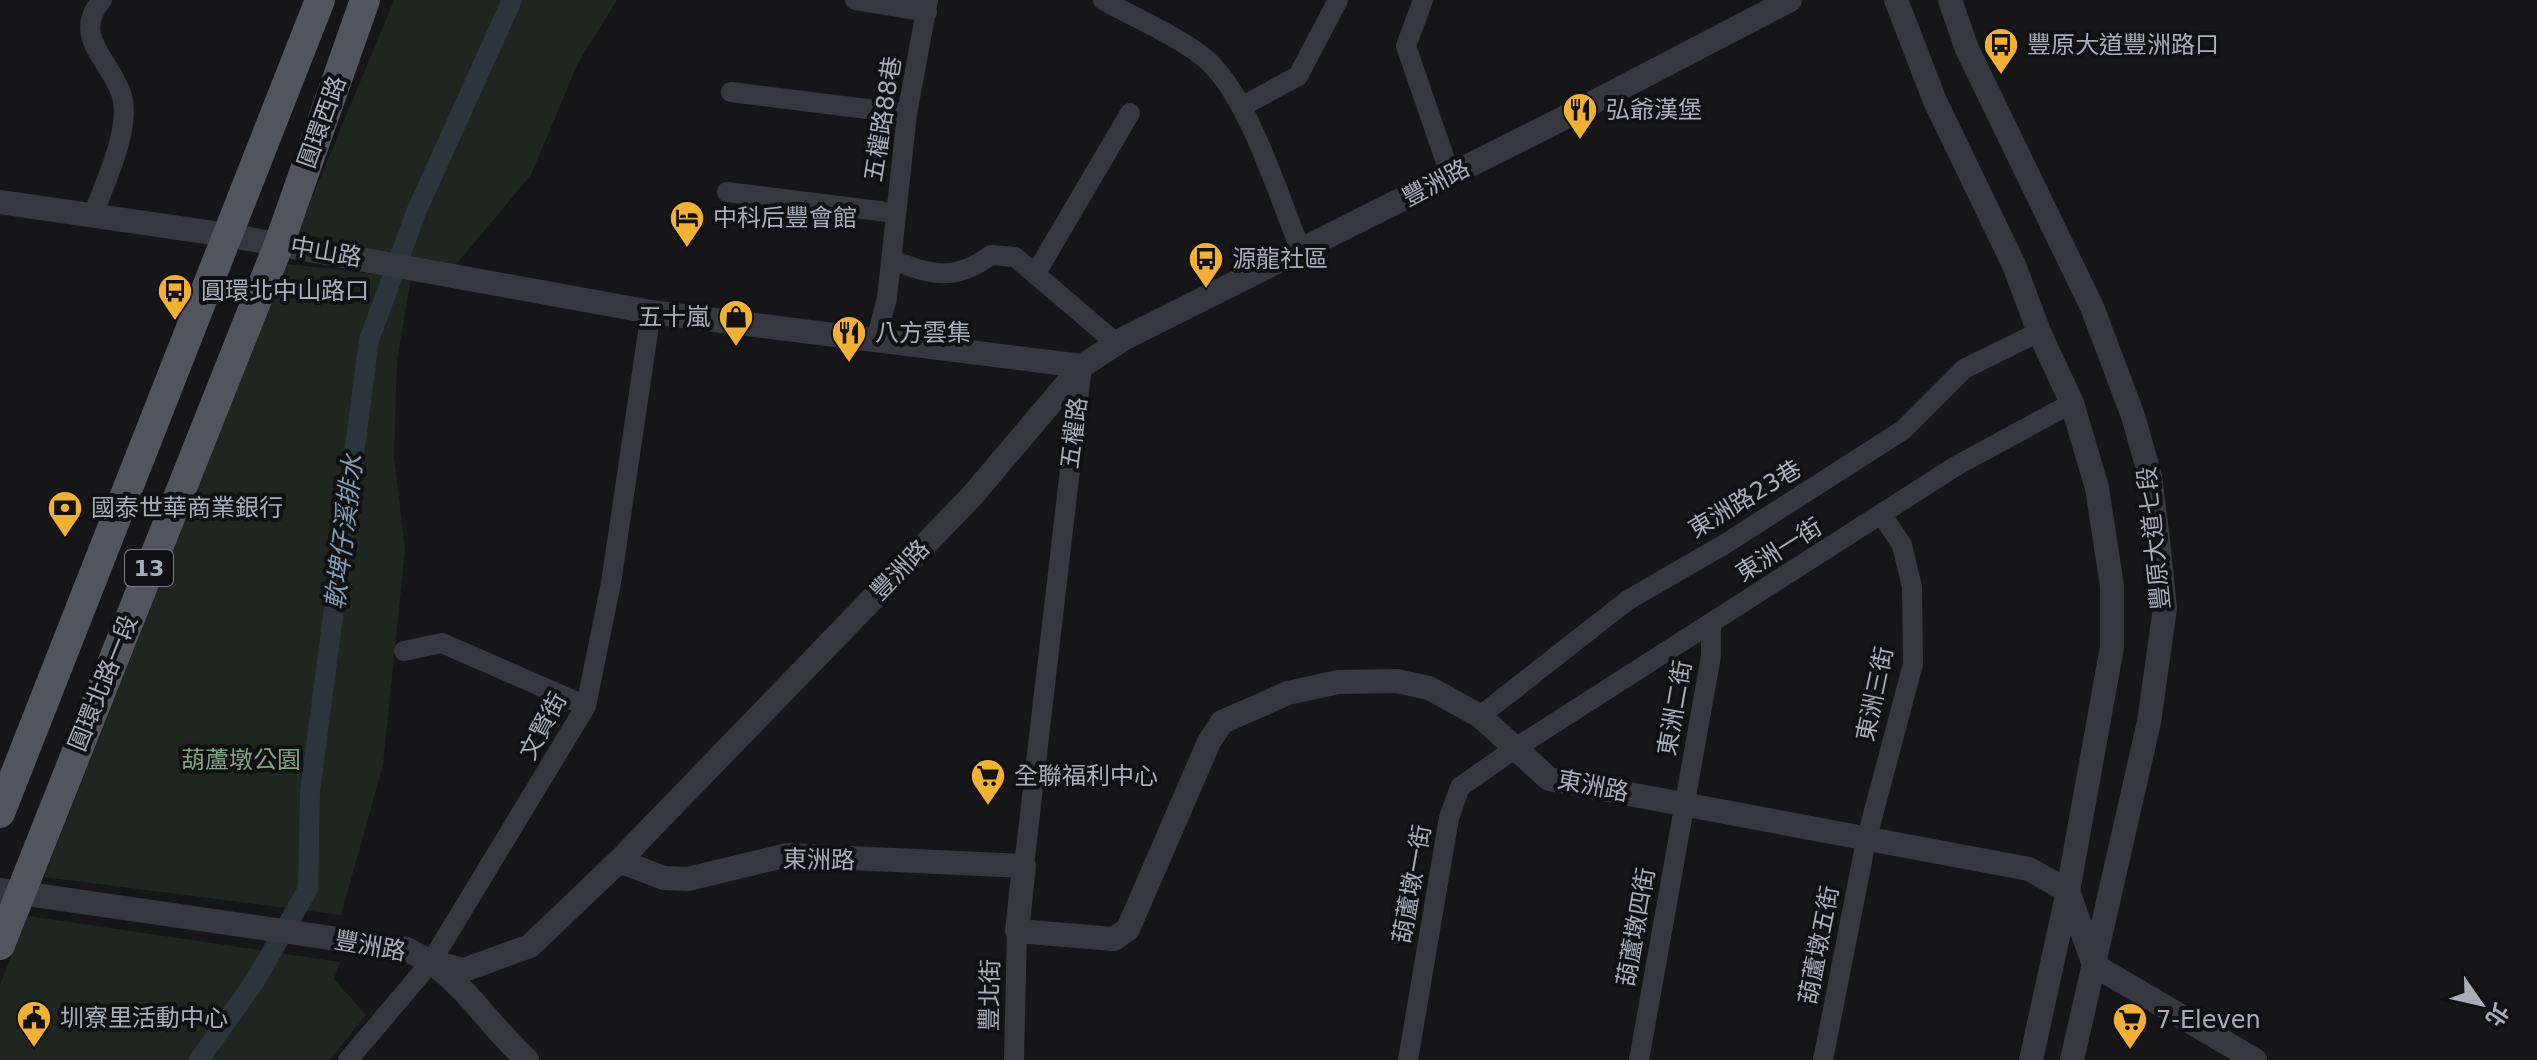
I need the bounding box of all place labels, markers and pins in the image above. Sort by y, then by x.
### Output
bus stop icon: 豐原大道豐洲路口 [1982,26,2020,76]
place label: 豐原大道豐洲路口 [2027,31,2219,59]
restaurant icon: 弘爺漢堡 [1561,91,1599,141]
place label: 弘爺漢堡 [1606,96,1702,124]
hotel icon: 中科后豐會館 [668,199,706,249]
place label: 中科后豐會館 [713,204,857,232]
bus stop icon: 源龍社區 [1187,240,1225,290]
place label: 源龍社區 [1232,245,1328,273]
bus stop icon: 圓環北中山路口 [156,272,194,322]
place label: 圓環北中山路口 [201,277,369,305]
shop icon: 五十嵐 [717,298,755,348]
place label: 五十嵐 [638,303,710,331]
restaurant icon: 八方雲集 [830,314,868,364]
place label: 八方雲集 [875,319,971,347]
bank icon: 國泰世華商業銀行 [46,489,84,539]
place label: 國泰世華商業銀行 [91,494,283,522]
supermarket icon: 全聯福利中心 [969,757,1007,807]
place label: 全聯福利中心 [1014,762,1158,790]
public building icon: 圳寮里活動中心 [15,999,53,1049]
supermarket icon: 7-Eleven [2111,1001,2149,1051]
place label: 圳寮里活動中心 [60,1004,228,1032]
place label: 7-Eleven [2156,1006,2261,1034]

